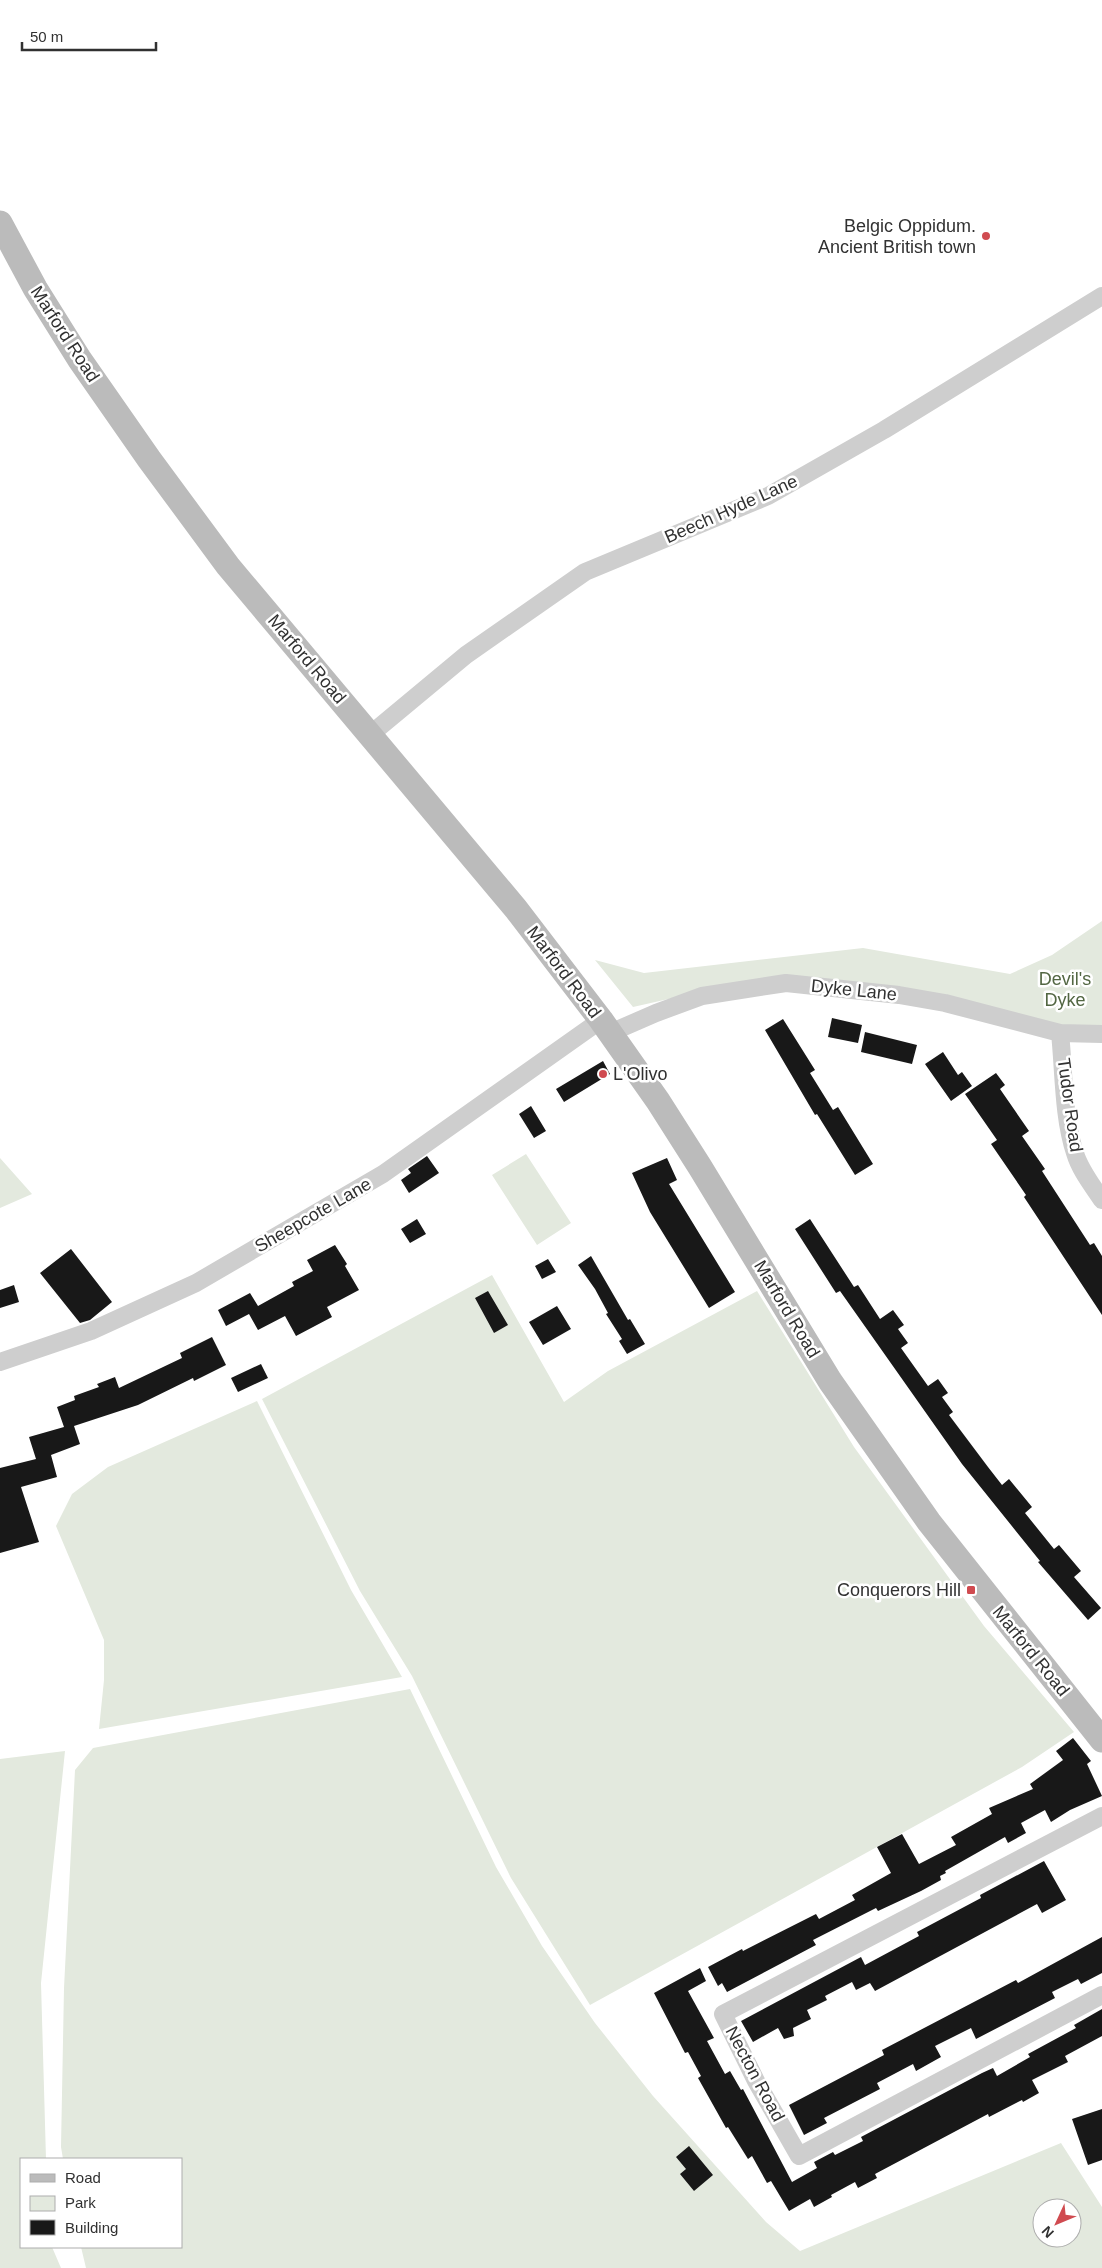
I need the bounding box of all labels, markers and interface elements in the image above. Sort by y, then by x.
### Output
scale bar [22,20,156,52]
text: 50 m [30,28,63,45]
place label: Belgic Oppidum. Ancient British town [818,216,976,257]
marker: Belgic Oppidum. Ancient British town [980,230,992,242]
street label: Marford Road [27,282,103,386]
street label: Beech Hyde Lane [662,471,800,547]
street label: Marford Road [264,610,350,708]
street label: Marford Road [523,922,605,1022]
park label: Devil's Dyke [1039,969,1091,1010]
street label: Dyke Lane [810,976,898,1004]
street label: Tudor Road [1054,1057,1086,1153]
place label: L'Olivo [613,1064,667,1084]
marker: L'Olivo [597,1068,609,1080]
street label: Sheepcote Lane [251,1174,375,1256]
street label: Marford Road [750,1257,824,1361]
place label: Conquerors Hill [837,1580,961,1600]
marker: Conquerors Hill [965,1584,977,1596]
street label: Marford Road [989,1602,1073,1700]
street label: Necton Road [722,2023,788,2125]
legend [20,2158,182,2248]
text: Road [65,2169,101,2186]
text: Park [65,2194,96,2211]
north arrow [1032,2198,1082,2248]
text: Building [65,2219,118,2236]
text: N [1038,2223,1057,2241]

